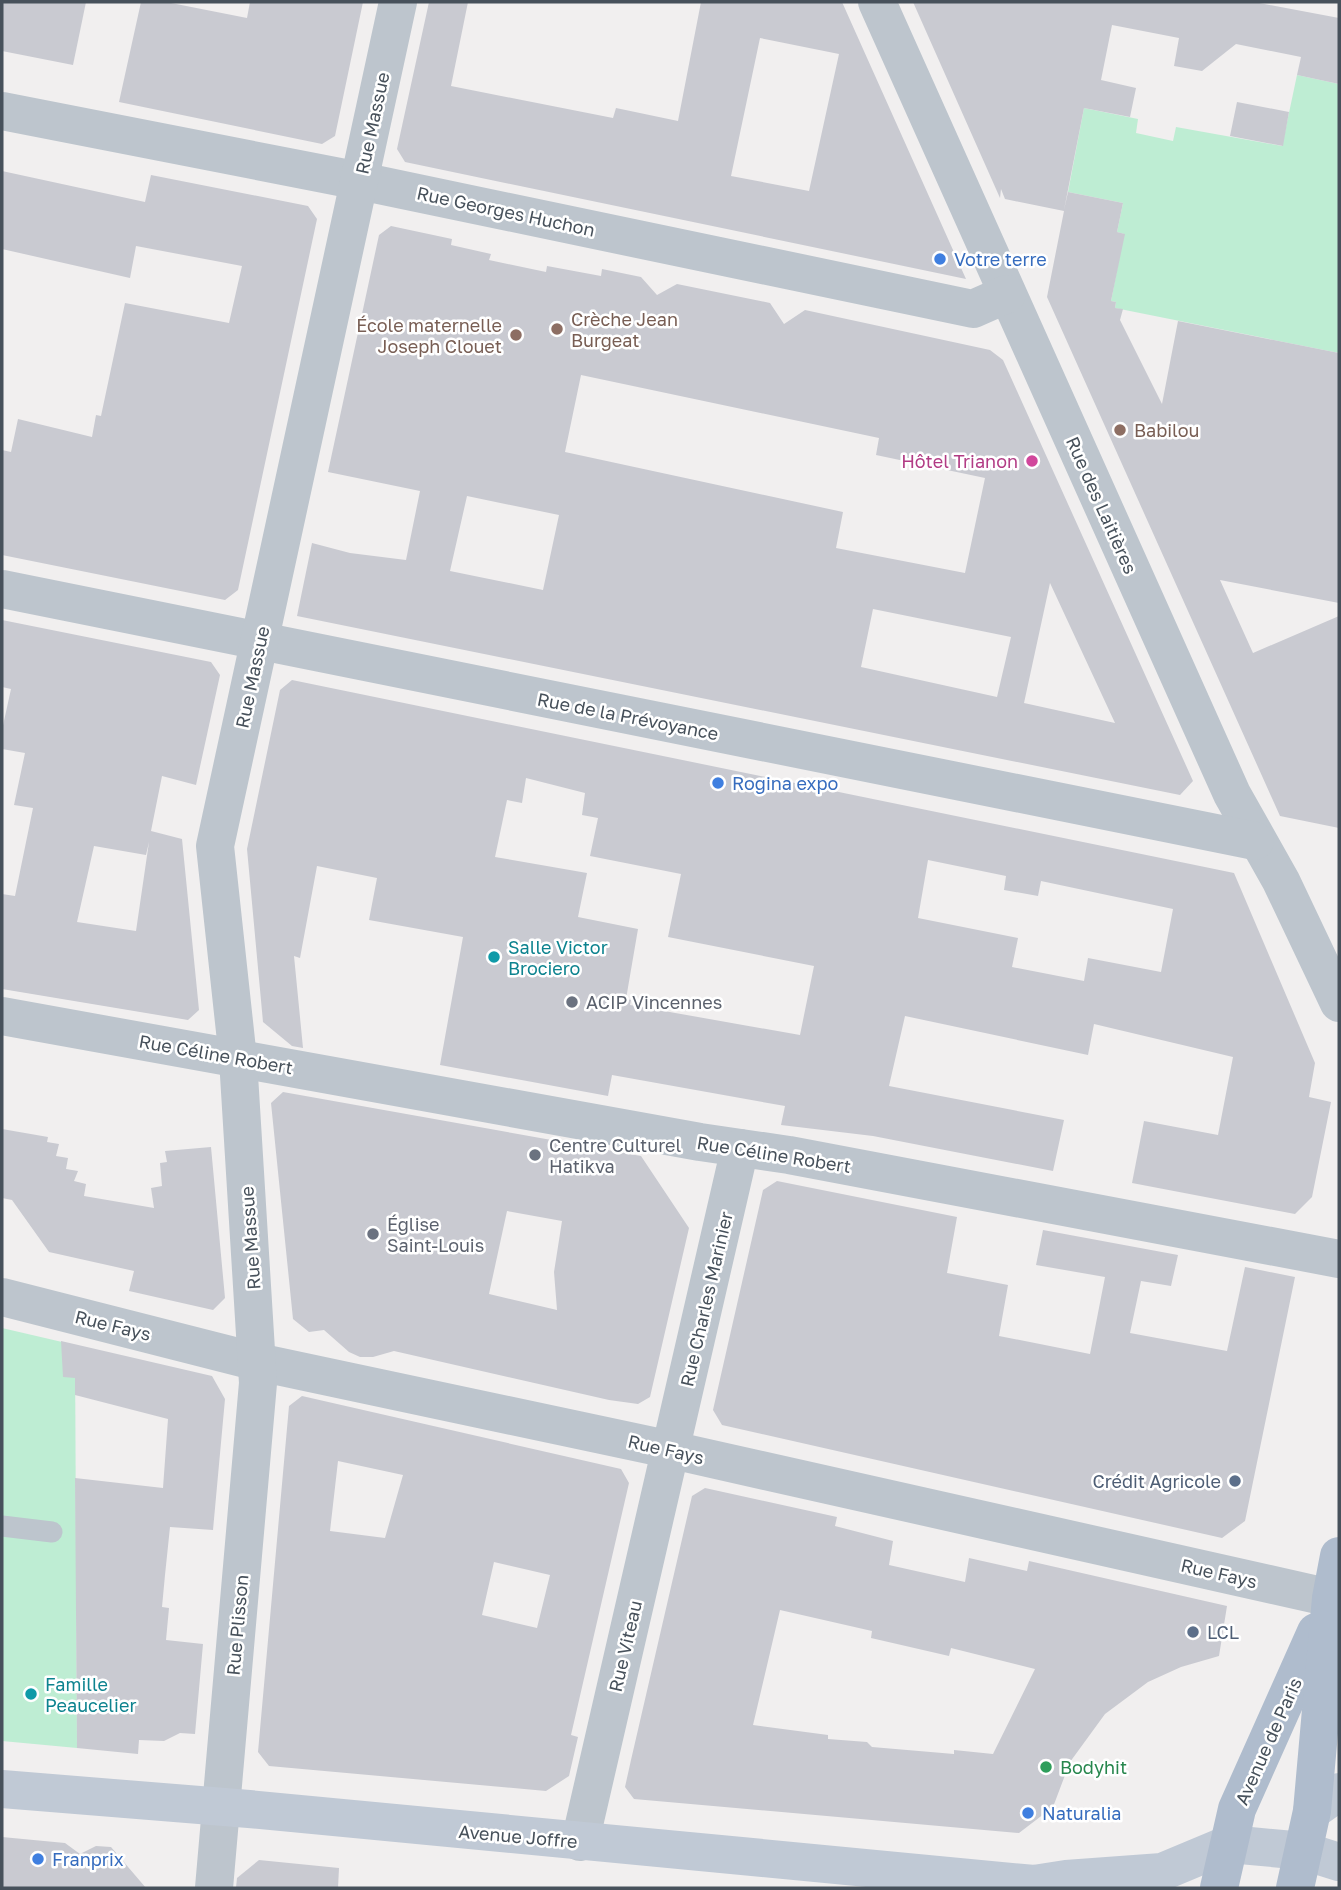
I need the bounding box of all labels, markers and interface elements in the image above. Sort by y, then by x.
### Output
street label: Rue Massue [350,70,394,176]
street label: Rue Georges Huchon [415,181,597,241]
place label: Votre terre [954,248,1047,270]
marker: Votre terre [932,251,948,267]
place label: Crèche Jean Burgeat [571,308,678,351]
place label: École maternelle Joseph Clouet [356,314,502,357]
marker: Crèche Jean Burgeat [549,321,565,337]
marker: École maternelle Joseph Clouet [508,327,524,343]
place label: Babilou [1134,419,1199,441]
marker: Babilou [1112,422,1128,438]
street label: Rue des Laitières [1062,433,1142,577]
place label: Hôtel Trianon [901,450,1018,472]
marker: Hôtel Trianon [1024,453,1040,469]
street label: Rue Massue [230,624,274,730]
street label: Rue de la Prévoyance [536,688,720,744]
place label: Rogina expo [732,772,838,794]
marker: Rogina expo [710,775,726,791]
place label: Salle Victor Brociero [508,936,608,979]
marker: Salle Victor Brociero [486,949,502,965]
place label: ACIP Vincennes [586,991,722,1013]
marker: ACIP Vincennes [564,994,580,1010]
street label: Rue Céline Robert [137,1030,295,1078]
street label: Rue Céline Robert [695,1131,853,1177]
place label: Centre Culturel Hatikva [549,1134,681,1177]
marker: Centre Culturel Hatikva [527,1147,543,1163]
street label: Rue Massue [235,1185,265,1291]
street label: Rue Charles Marinier [675,1209,737,1389]
place label: Église Saint-Louis [387,1213,484,1256]
marker: Église Saint-Louis [365,1226,381,1242]
street label: Rue Fays [73,1305,153,1345]
street label: Rue Fays [626,1430,706,1468]
place label: Crédit Agricole [1092,1470,1221,1492]
marker: Crédit Agricole [1227,1473,1243,1489]
street label: Rue Fays [1179,1554,1259,1592]
street label: Rue Plisson [222,1574,252,1676]
street label: Rue Viteau [604,1598,646,1694]
place label: LCL [1207,1621,1239,1643]
marker: LCL [1185,1624,1201,1640]
place label: Famille Peaucelier [45,1673,136,1716]
street label: Avenue de Paris [1230,1674,1306,1808]
marker: Famille Peaucelier [23,1686,39,1702]
place label: Bodyhit [1060,1756,1127,1778]
marker: Bodyhit [1038,1759,1054,1775]
place label: Naturalia [1042,1802,1122,1824]
marker: Naturalia [1020,1805,1036,1821]
street label: Avenue Joffre [458,1820,578,1852]
place label: Franprix [52,1848,124,1870]
marker: Franprix [30,1851,46,1867]

